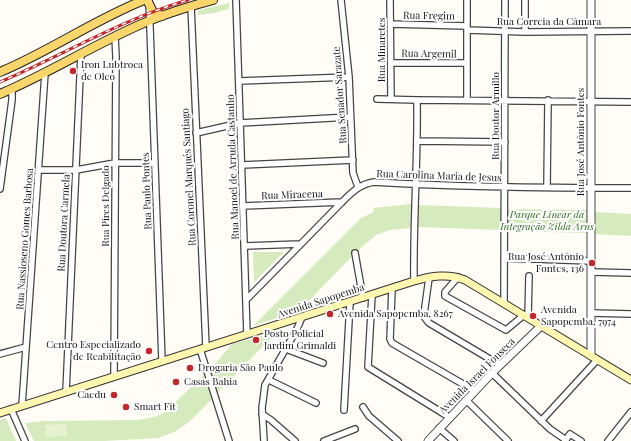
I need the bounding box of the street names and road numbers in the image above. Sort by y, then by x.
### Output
street label: Rua Fregim [403,10,455,22]
street label: Rua Correia da Câmara [497,16,601,28]
street label: Rua Minaretes [376,18,388,82]
street label: Rua Senador Sarazate [331,46,349,144]
street label: Rua Argemil [401,48,457,60]
street label: Rua Doutor Armillo [490,72,502,160]
street label: Rua José Antônio Fontes [575,88,587,196]
street label: Rua Manoel de Arruda Castanho [224,94,242,240]
street label: Rua Coronel Marqués Santiago [179,108,199,246]
street label: Rua Paulo Pontes [140,152,154,230]
street label: Rua Pires Delgado [100,165,112,247]
street label: Rua Nassioseno Gomes Barbosa [14,168,36,310]
street label: Rua Carolina Maria de Jesus [376,168,502,184]
street label: Rua Doutora Carmela [55,174,73,272]
street label: Rua Miracena [261,188,323,202]
street label: Avenida Sapopemba [276,281,366,321]
street label: Avenida Israel Fonseca [437,336,517,416]

